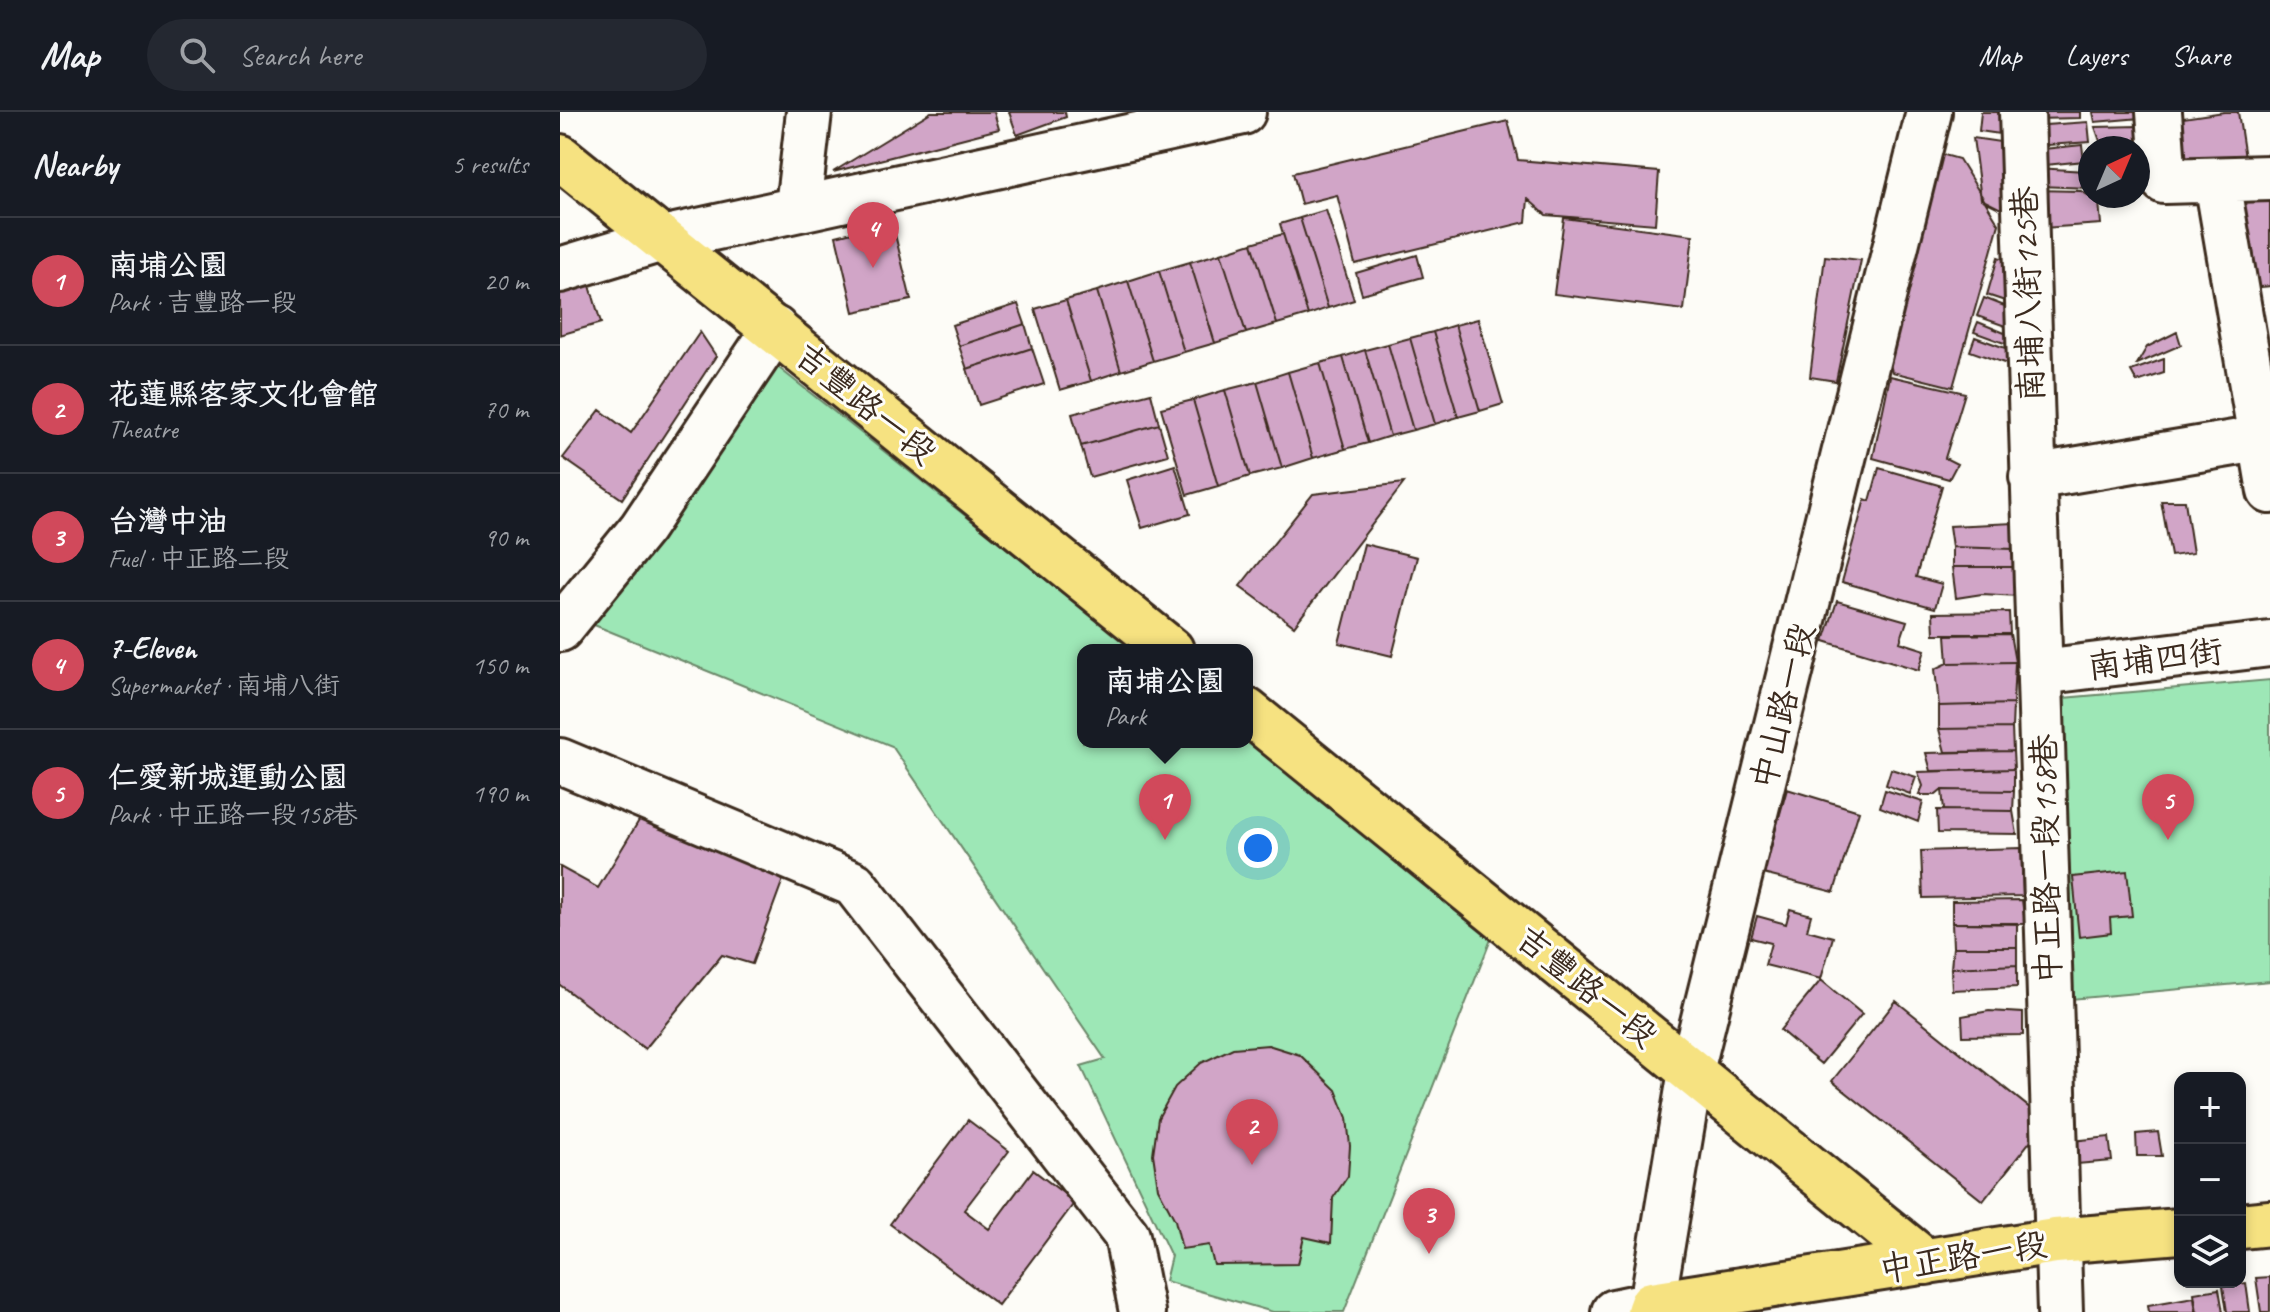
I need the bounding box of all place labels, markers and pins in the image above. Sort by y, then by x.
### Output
pin: 4 [847,202,899,268]
pin: 1 [1139,774,1191,840]
pin: 5 [2142,774,2194,840]
pin: 2 [1226,1099,1278,1165]
pin: 3 [1403,1188,1455,1254]

